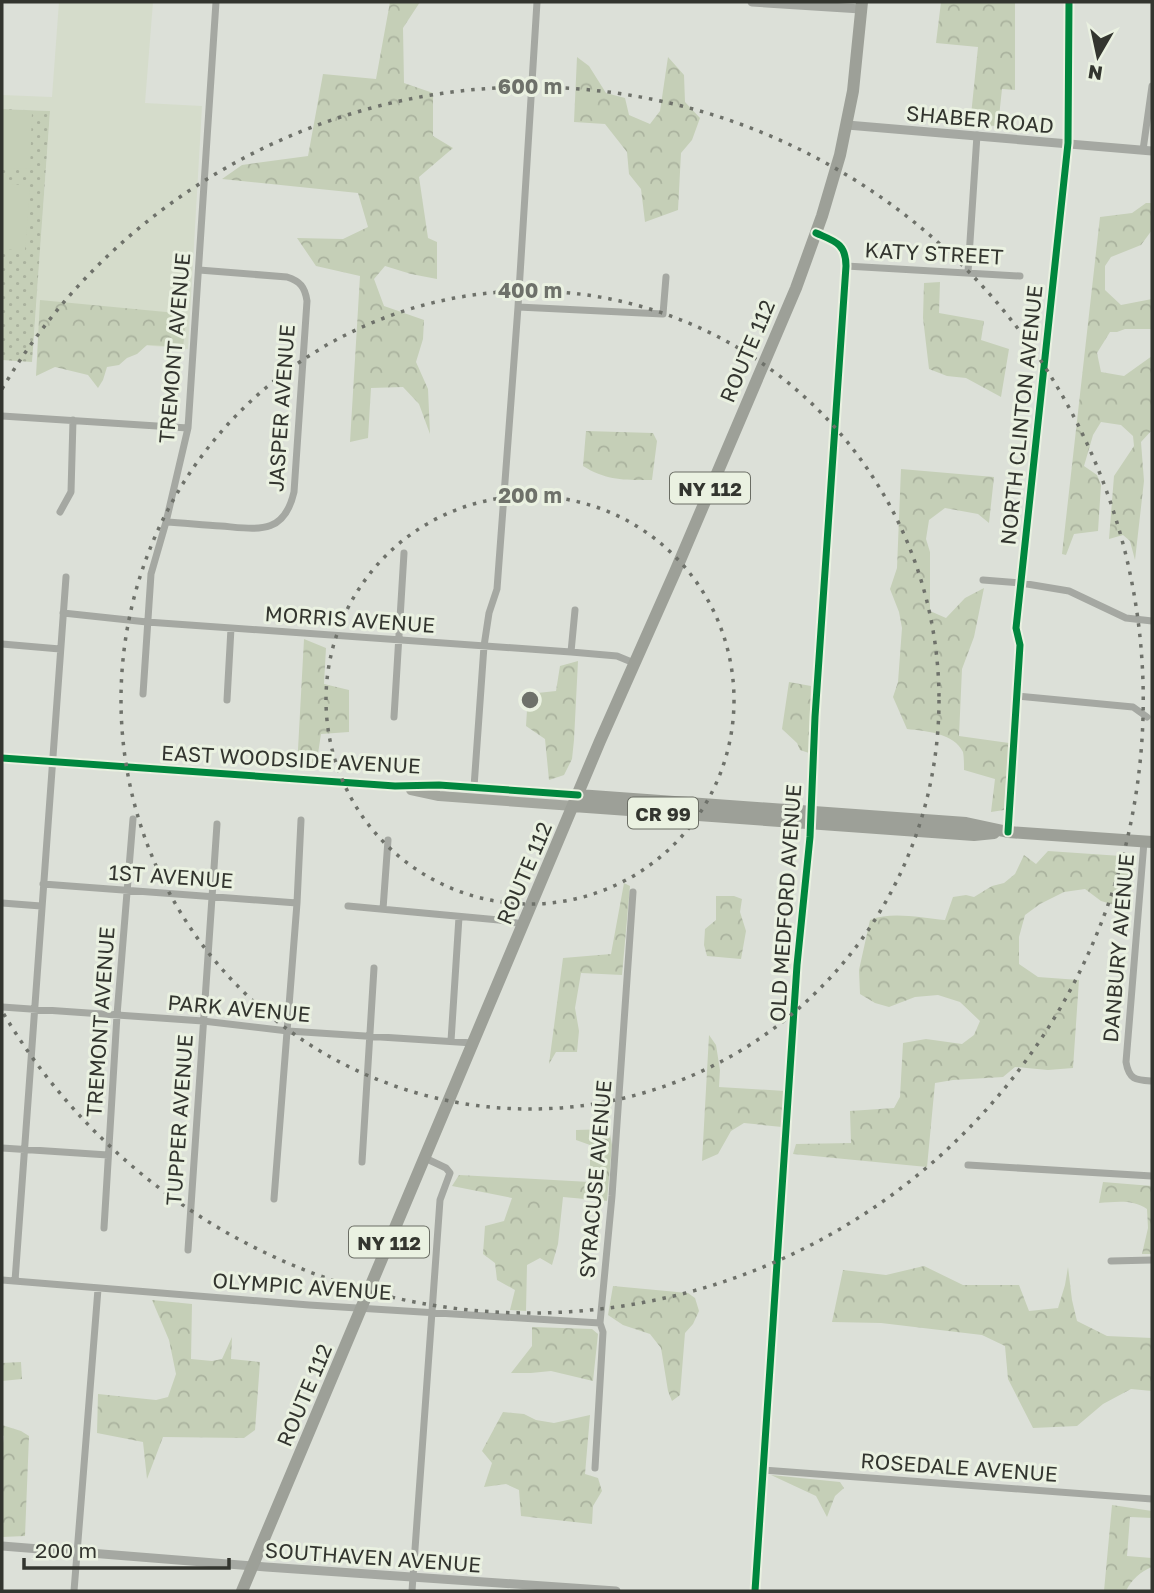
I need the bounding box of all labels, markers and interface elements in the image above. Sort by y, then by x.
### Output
north arrow [1063,21,1133,91]
text: N [1086,61,1104,86]
text: 600 m [498,73,562,99]
street label: SHABER ROAD [905,100,1055,138]
street label: KATY STREET [864,236,1004,270]
street label: TREMONT AVENUE [153,252,195,444]
text: 400 m [498,277,562,303]
street label: NORTH CLINTON AVENUE [994,284,1048,546]
street label: ROUTE 112 [714,296,780,406]
street label: JASPER AVENUE [262,324,300,492]
road number: NY 112 [670,472,750,503]
text: 200 m [498,482,562,508]
street label: MORRIS AVENUE [264,600,436,638]
centre of rings [518,688,542,712]
street label: EAST WOODSIDE AVENUE [161,739,421,779]
street label: OLD MEDFORD AVENUE [764,783,806,1023]
road number: CR 99 [628,798,698,828]
street label: ROUTE 112 [491,818,557,928]
street label: DANBURY AVENUE [1097,853,1139,1043]
street label: 1ST AVENUE [108,859,234,893]
street label: TREMONT AVENUE [80,926,120,1118]
street label: PARK AVENUE [166,989,312,1027]
street label: TUPPER AVENUE [160,1034,198,1206]
street label: SYRACUSE AVENUE [573,1079,617,1279]
road number: NY 112 [349,1226,429,1258]
street label: OLYMPIC AVENUE [212,1267,392,1305]
street label: ROUTE 112 [271,1340,337,1450]
street label: ROSEDALE AVENUE [860,1447,1058,1487]
scale bar [24,1526,229,1570]
street label: SOUTHAVEN AVENUE [264,1536,482,1578]
text: 200 m [35,1537,97,1563]

